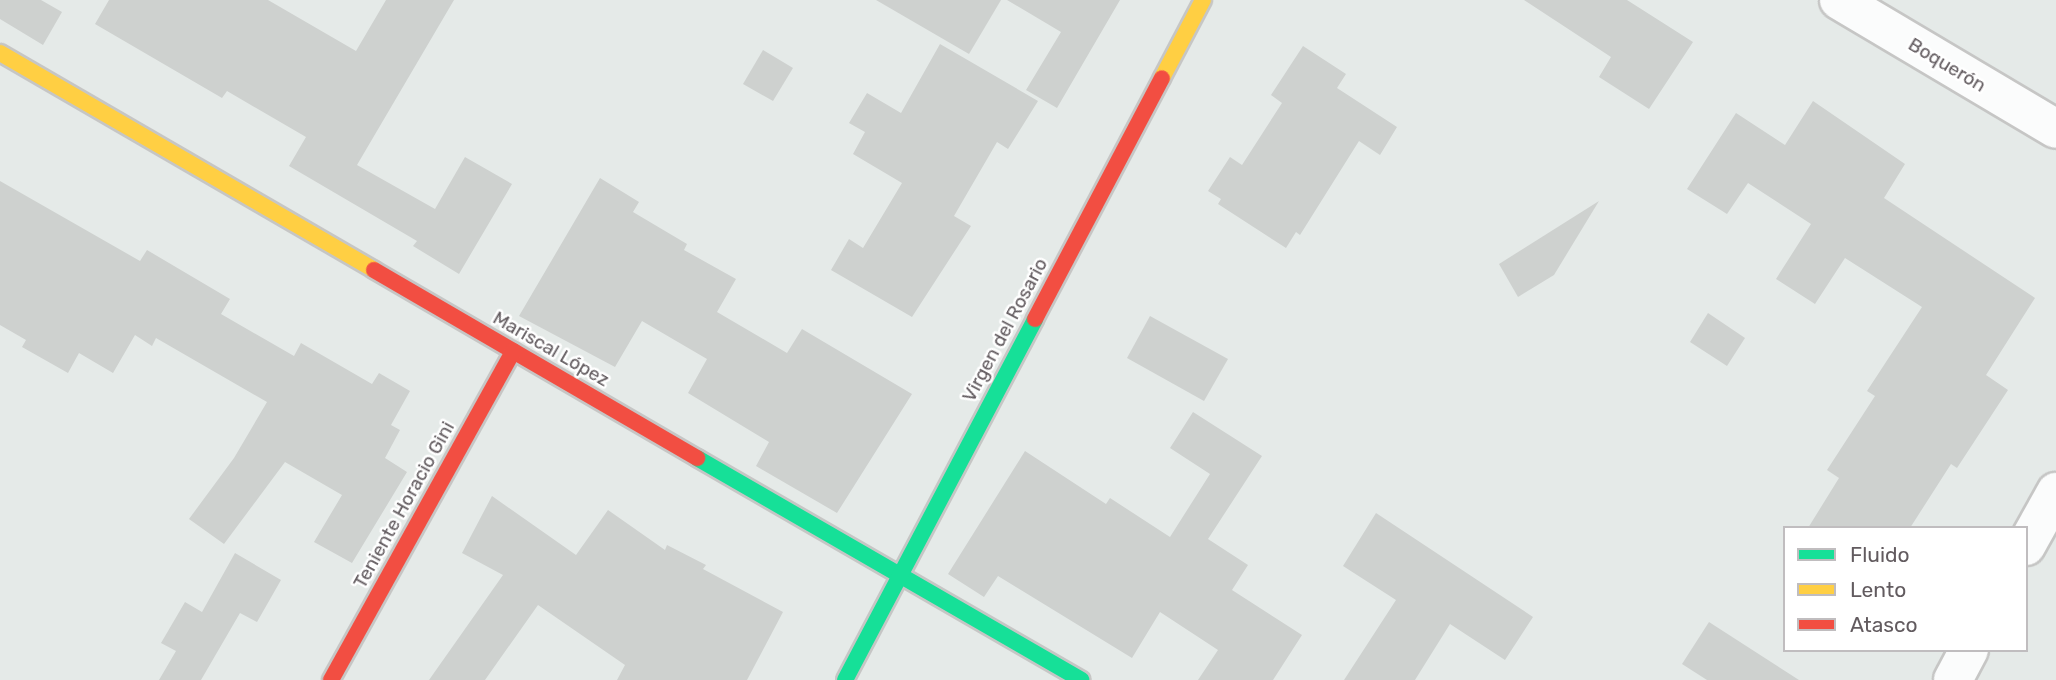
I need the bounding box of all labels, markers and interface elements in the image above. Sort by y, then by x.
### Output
street label: Boquerón [1904,33,1990,97]
street label: Virgen del Rosario [957,254,1053,406]
street label: Mariscal López [489,307,613,391]
street label: Teniente Horacio Gini [349,418,459,592]
legend [1783,526,2028,652]
text: Fluido [1850,542,1910,567]
text: Lento [1850,577,1906,602]
text: Atasco [1850,612,1918,637]

